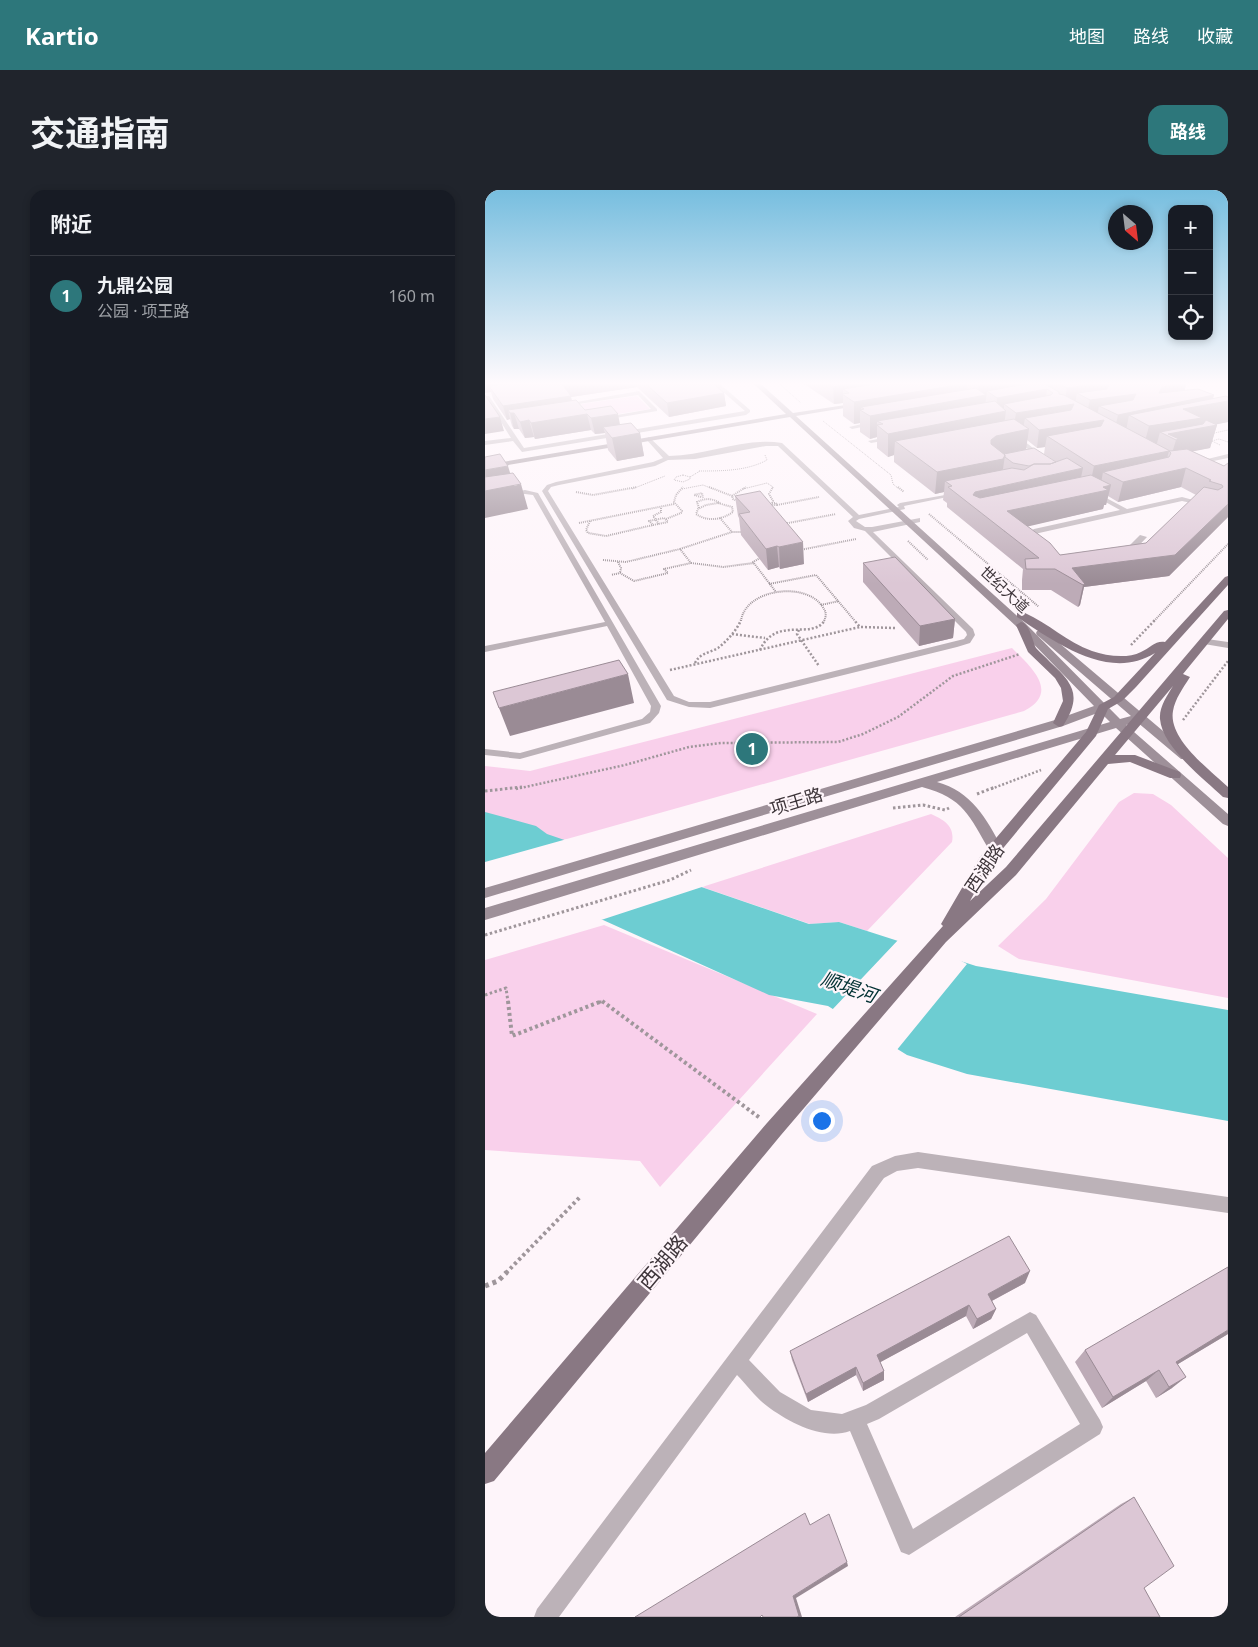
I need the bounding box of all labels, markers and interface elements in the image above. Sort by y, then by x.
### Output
text: Kartio [25,19,99,52]
text: 地图 [1069,24,1105,48]
text: 路线 [1133,24,1169,48]
text: 收藏 [1197,24,1233,48]
button: 路线 [1148,105,1228,155]
text: 交通指南 [30,109,170,156]
north arrow [1108,205,1153,250]
map controls [1168,205,1213,340]
button: + [1168,205,1213,250]
text: 附近 [50,210,92,238]
button: − [1168,250,1213,295]
text: 九鼎公园 [97,272,173,298]
text: 1 [61,285,71,307]
text: 160 m [388,285,435,307]
button: locate [1168,295,1213,340]
text: 公园 · 项王路 [97,300,190,322]
street label: 世纪大道 [976,561,1034,617]
pin: 1 [736,730,768,768]
street label: 项王路 [767,782,825,820]
street label: 西湖路 [959,839,1009,897]
water label: 顺堤河 [818,965,884,1010]
your location [809,1108,835,1134]
street label: 西湖路 [631,1229,693,1295]

